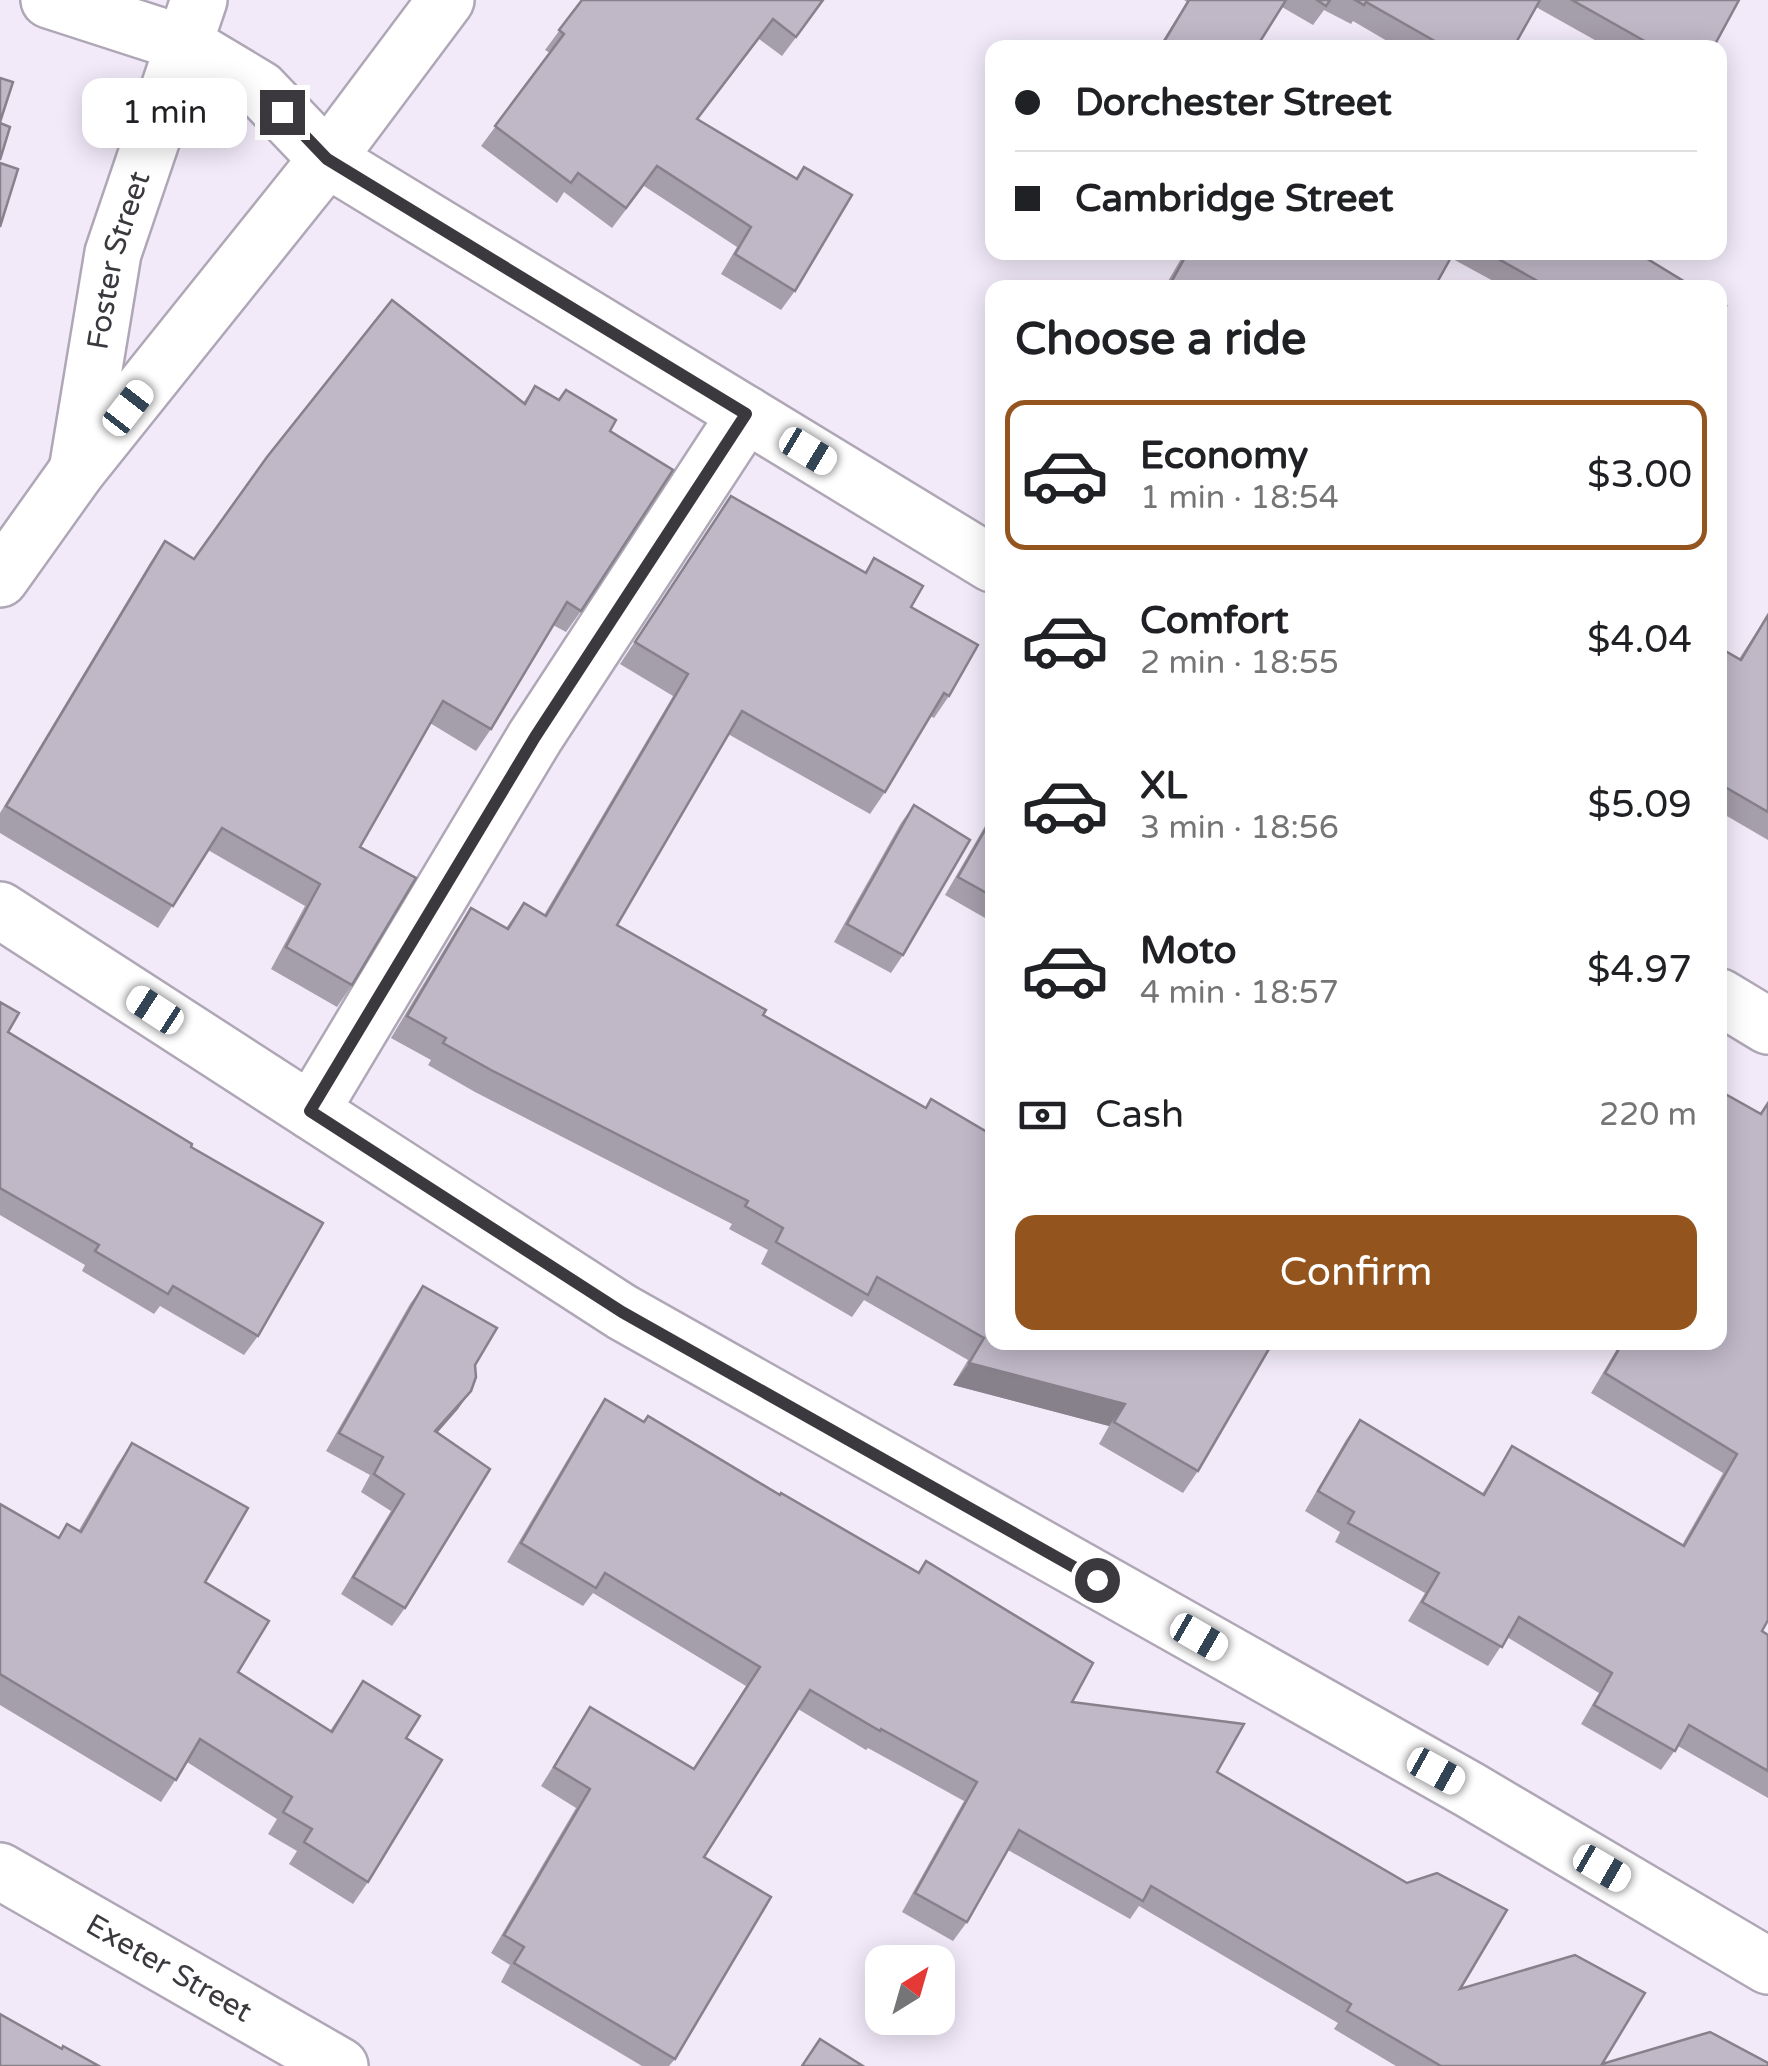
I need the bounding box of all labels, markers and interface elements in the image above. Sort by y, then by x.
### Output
callout: 1 min [82,77,247,147]
text: Dorchester Street [1075,80,1392,126]
route end [260,90,305,135]
text: 1 min [122,94,207,132]
street label: Foster Street [79,166,158,352]
text: Cambridge Street [1075,176,1394,222]
text: Choose a ride [1015,313,1306,367]
car [98,375,158,441]
car [775,423,841,479]
icon: car [1020,430,1110,520]
text: Economy [1140,433,1308,479]
text: $3.00 [1587,452,1692,498]
text: 1 min · 18:54 [1140,479,1339,517]
icon: car [1020,595,1110,685]
text: Comfort [1140,598,1289,644]
text: $4.04 [1587,617,1692,663]
text: 2 min · 18:55 [1140,644,1339,682]
icon: car [1020,760,1110,850]
text: XL [1140,763,1187,809]
text: $5.09 [1587,782,1692,828]
text: 3 min · 18:56 [1140,809,1339,847]
icon: car [1020,925,1110,1015]
text: Moto [1140,928,1236,974]
text: $4.97 [1587,947,1692,993]
text: 4 min · 18:57 [1140,974,1339,1012]
car [122,981,188,1039]
icon: cash [1015,1088,1070,1143]
text: Cash [1095,1092,1184,1138]
text: 220 m [1599,1096,1697,1134]
button: Confirm [1015,1215,1697,1330]
route start [1075,1558,1120,1603]
car [1166,1609,1232,1665]
car [1402,1743,1470,1799]
car [1569,1840,1635,1896]
street label: Exeter Street [80,1906,259,2030]
north arrow [865,1945,955,2035]
map controls [865,1945,955,2035]

